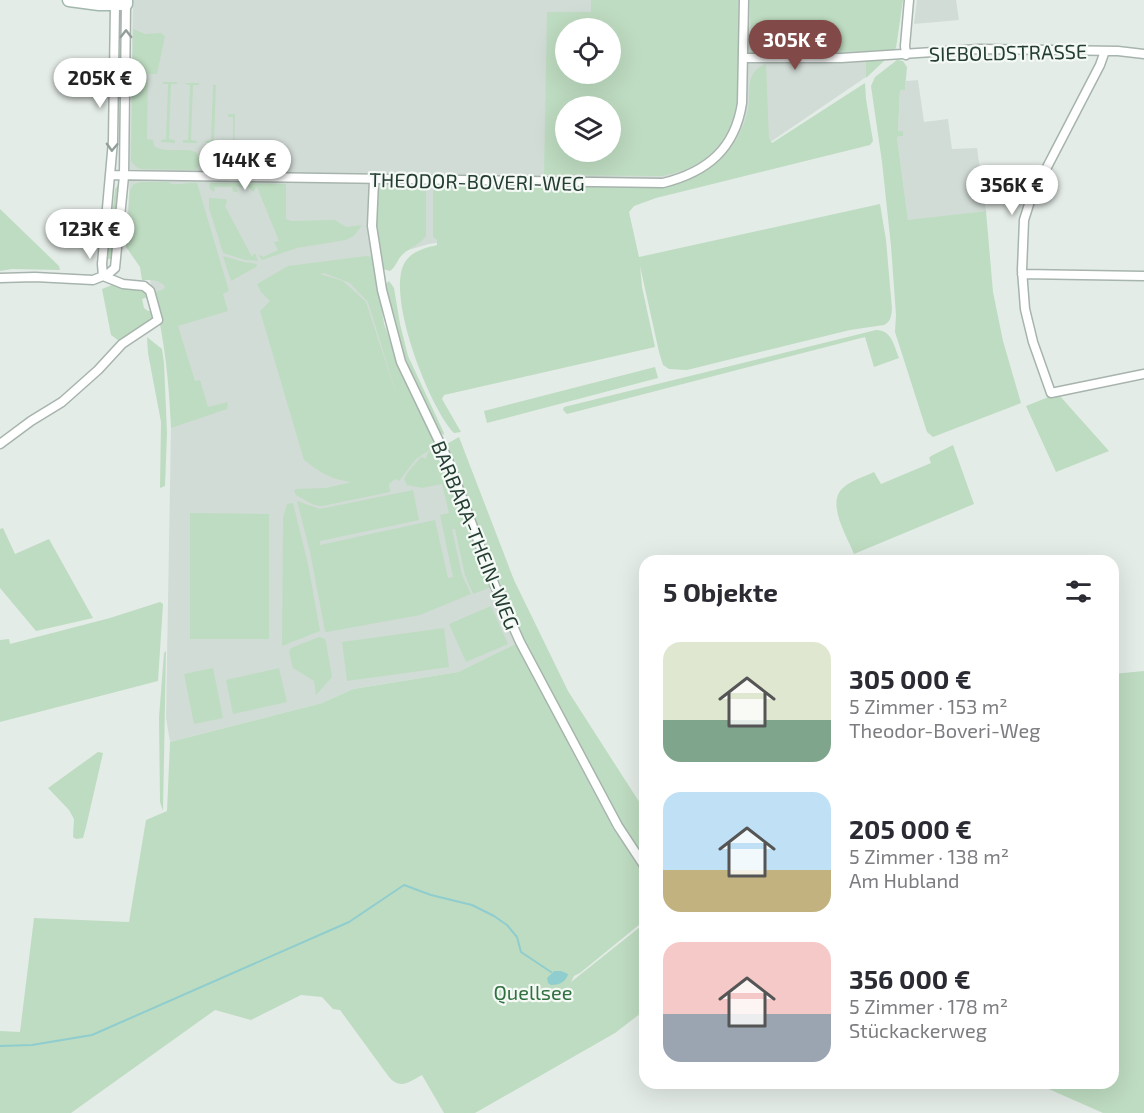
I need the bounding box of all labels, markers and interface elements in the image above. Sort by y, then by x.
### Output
map controls [555,18,621,162]
button: locate [555,18,621,84]
pin: 305K € [746,20,844,71]
text: 305K € [763,27,827,51]
one-way arrow [120,30,132,39]
street label: SIEBOLDSTRASSE [929,39,1087,65]
pin: 205K € [51,58,149,109]
text: 205K € [68,65,132,89]
button: layers [555,96,621,162]
pin: 144K € [196,140,294,191]
one-way arrow [106,143,119,152]
text: 144K € [213,147,277,171]
pin: 356K € [963,165,1061,216]
street label: THEODOR-BOVERI-WEG [369,167,585,195]
text: 356K € [980,172,1044,196]
pin: 123K € [41,209,139,260]
text: 123K € [59,216,121,240]
street label: BARBARA-THEIN-WEG [427,437,525,633]
icon: filters [1062,575,1095,608]
text: 5 Objekte [663,576,778,607]
text: 305 000 € [849,663,972,694]
icon: home [711,666,783,738]
text: 5 Zimmer · 153 m² [849,694,1008,718]
text: Theodor-Boveri-Weg [849,718,1040,742]
text: 205 000 € [849,813,972,844]
icon: home [711,816,783,888]
text: 5 Zimmer · 138 m² [849,844,1009,868]
text: Am Hubland [849,868,960,892]
text: 356 000 € [849,963,971,994]
icon: home [711,966,783,1038]
park label: Quellsee [493,980,573,1004]
text: 5 Zimmer · 178 m² [849,994,1008,1018]
text: Stückackerweg [849,1018,987,1042]

